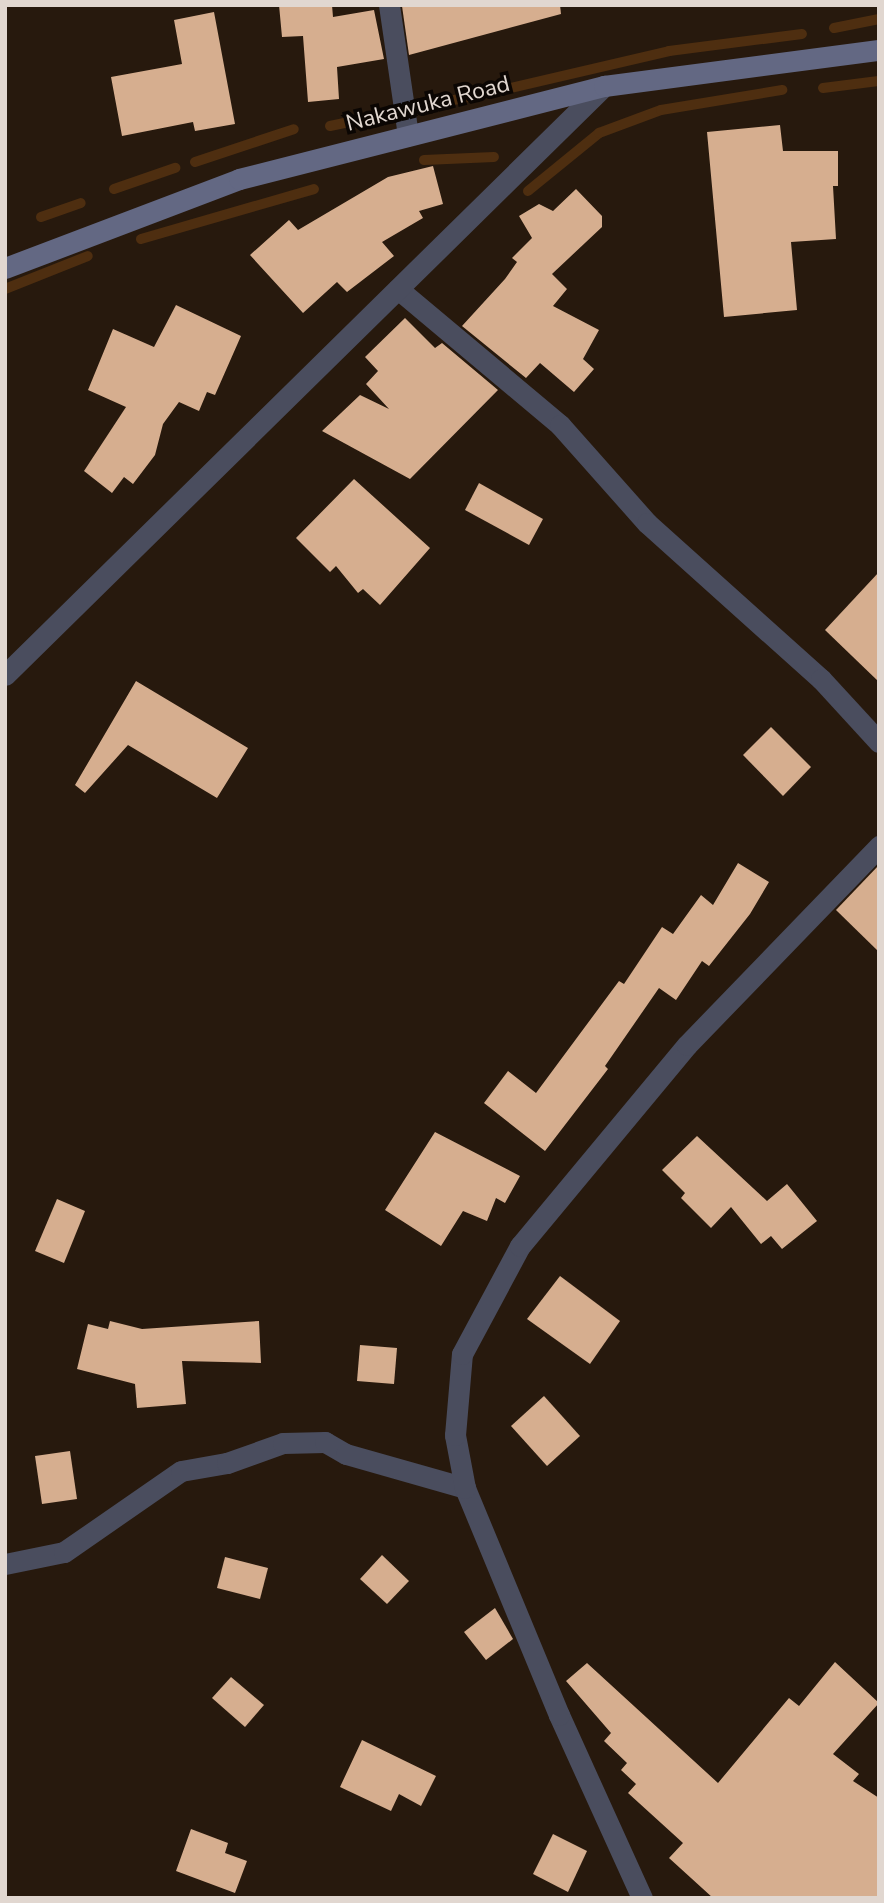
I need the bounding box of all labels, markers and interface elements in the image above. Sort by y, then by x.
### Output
street label: Nakawuka Road [343,70,513,138]

